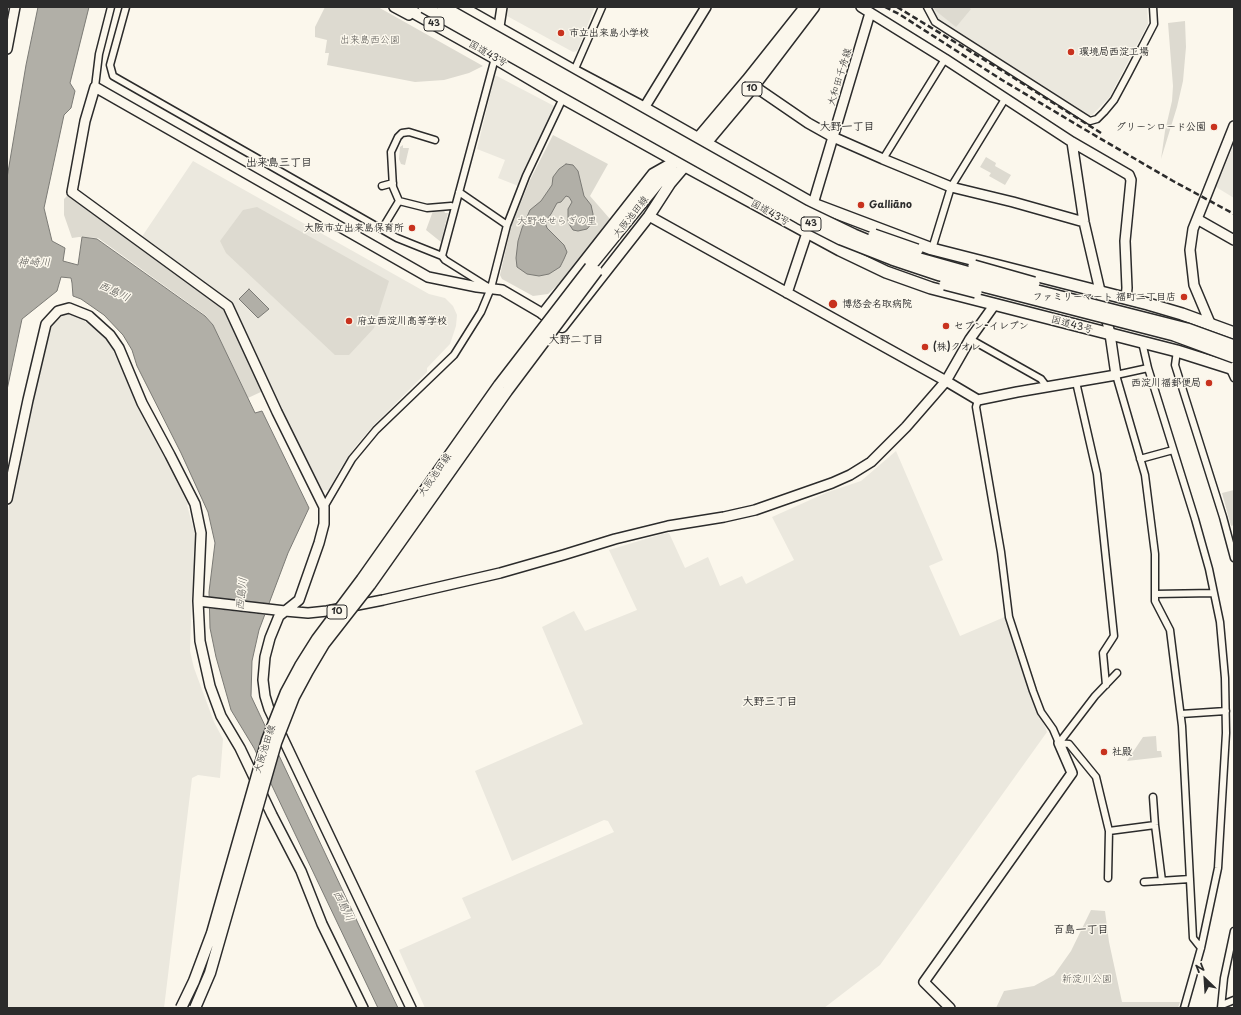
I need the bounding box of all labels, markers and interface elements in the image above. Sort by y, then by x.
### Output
road number: 43 [424,17,444,31]
place label: 市立出来島小学校 [569,27,649,39]
marker: 市立出来島小学校 [556,28,566,38]
park label: 出来島西公園 [340,34,400,46]
street label: 国道43号 [466,38,510,70]
place label: 環境局西淀工場 [1079,46,1149,58]
street label: 大和田千舟線 [825,47,855,107]
marker: 環境局西淀工場 [1066,47,1076,57]
road number: 10 [742,82,762,96]
district label: 大野一丁目 [820,120,874,134]
place label: グリーンロード公園 [1116,121,1206,133]
marker: グリーンロード公園 [1209,122,1219,132]
district label: 出来島三丁目 [246,156,312,170]
street label: 大阪池田線 [611,194,651,240]
street label: 国道43号 [748,197,792,229]
place label: Galliāno [869,199,912,211]
marker: Galliāno [856,200,866,210]
park label: 大野せせらぎの里 [517,215,597,227]
road number: 43 [801,217,821,231]
place label: 大阪市立出来島保育所 [304,222,404,234]
marker: 大阪市立出来島保育所 [407,223,417,233]
water label: 神崎川 [18,256,50,270]
water label: 西島川 [96,279,132,305]
place label: ファミリーマート 福町二丁目店 [1033,291,1176,303]
marker: ファミリーマート 福町二丁目店 [1179,292,1189,302]
marker: 博悠会名取病院 [827,298,839,310]
place label: 博悠会名取病院 [842,298,912,310]
street label: 国道43号 [1050,314,1094,336]
place label: 府立西淀川高等学校 [357,315,447,327]
marker: 府立西淀川高等学校 [344,316,354,326]
place label: セブン-イレブン [954,320,1029,332]
marker: セブン-イレブン [941,321,951,331]
district label: 大野二丁目 [549,333,603,347]
place label: (株)クオレ [933,341,981,353]
marker: (株)クオレ [920,342,930,352]
place label: 西淀川福郵便局 [1131,377,1201,389]
marker: 西淀川福郵便局 [1204,378,1214,388]
street label: 大阪池田線 [416,451,454,499]
water label: 西島川 [234,577,250,611]
road number: 10 [327,605,347,619]
district label: 大野三丁目 [743,695,797,709]
street label: 大阪池田線 [252,723,278,775]
place label: 社殿 [1112,746,1132,758]
marker: 社殿 [1099,747,1109,757]
water label: 西島川 [330,888,356,924]
district label: 百島一丁目 [1054,923,1108,937]
text: N [1192,958,1207,977]
north arrow [1185,959,1225,999]
park label: 新淀川公園 [1062,973,1112,985]

